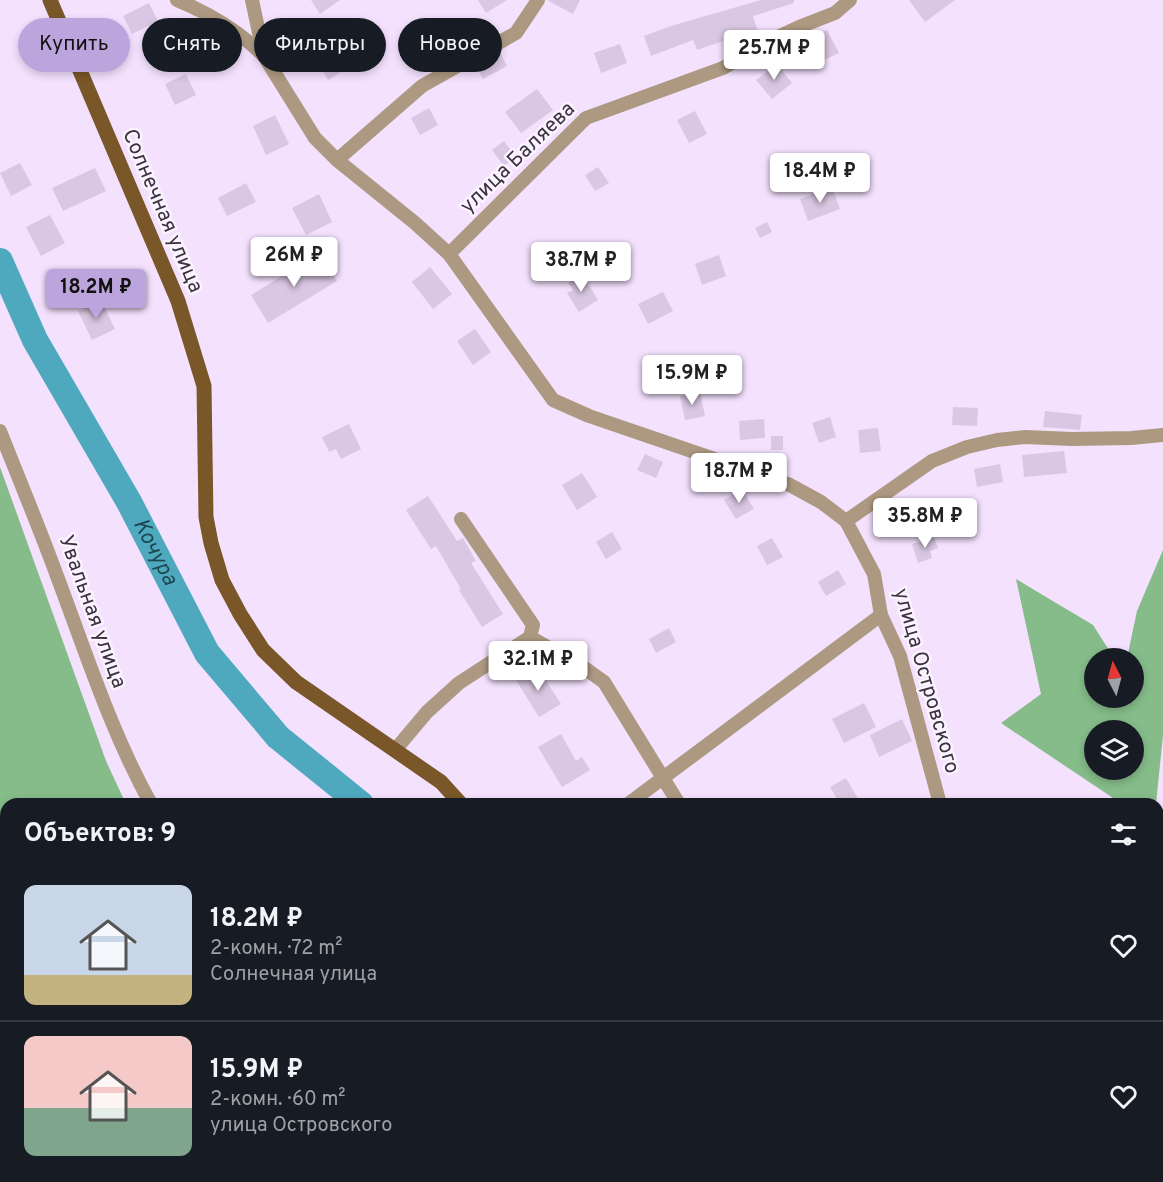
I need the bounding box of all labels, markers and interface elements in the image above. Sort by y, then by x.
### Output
chip: Купить [18,18,130,72]
chip: Снять [142,18,242,72]
chip: Фильтры [254,18,386,72]
chip: Новое [398,18,502,72]
pin: 25.7M ₽ [719,30,829,81]
text: 25.7M ₽ [738,36,810,62]
street label: улица Баляева [455,96,581,220]
street label: Солнечная улица [115,125,209,297]
pin: 18.4M ₽ [765,153,875,204]
text: 18.4M ₽ [784,159,856,185]
pin: 26M ₽ [252,237,336,288]
pin: 38.7M ₽ [526,242,636,293]
text: 26M ₽ [265,243,323,269]
text: 38.7M ₽ [545,248,617,274]
pin: 18.2M ₽ [41,269,151,320]
text: 18.2M ₽ [60,275,132,301]
pin: 15.9M ₽ [637,355,747,406]
text: 15.9M ₽ [656,361,728,387]
pin: 18.7M ₽ [684,453,794,504]
text: 18.7M ₽ [705,459,773,485]
pin: 35.8M ₽ [870,498,980,549]
text: 35.8M ₽ [887,504,963,530]
water label: Кочура [126,514,184,590]
street label: Увальная улица [52,532,132,692]
street label: улица Островского [887,585,965,777]
pin: 32.1M ₽ [483,641,593,692]
text: 32.1M ₽ [503,647,573,673]
north arrow [1084,648,1144,708]
map controls [1084,648,1144,780]
button: layers [1084,720,1144,780]
text: Объектов: 9 [24,818,176,851]
icon: filters [1107,818,1140,851]
text: 18.2M ₽ [210,903,303,936]
icon: home [72,909,144,981]
icon: heart [1107,929,1140,962]
text: 2-комн. · 72 m² [210,936,342,962]
text: Солнечная улица [210,962,377,988]
text: 15.9M ₽ [210,1054,303,1087]
icon: home [72,1060,144,1132]
icon: heart [1107,1080,1140,1113]
text: 2-комн. · 60 m² [210,1087,346,1113]
text: улица Островского [210,1113,392,1139]

